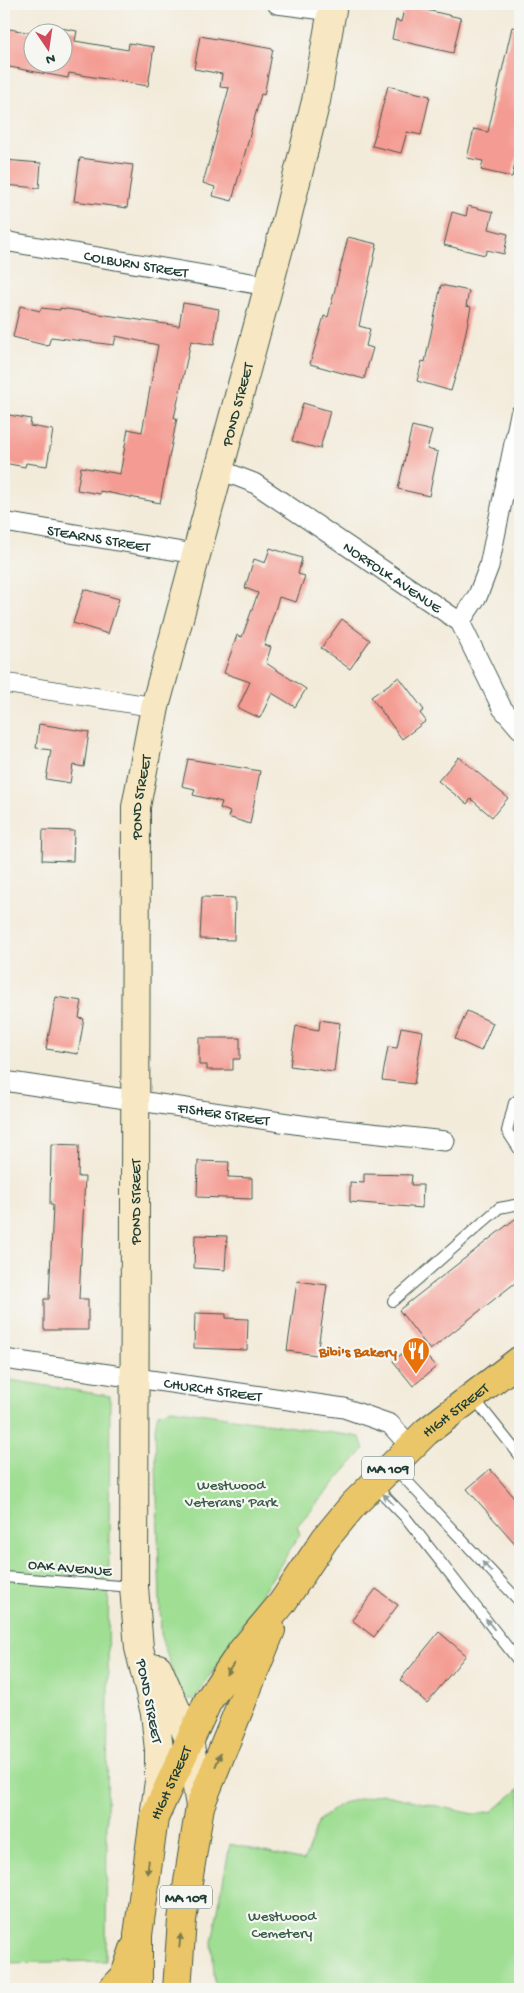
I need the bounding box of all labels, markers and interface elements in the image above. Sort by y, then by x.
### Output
north arrow [22,22,72,72]
text: N [44,49,57,68]
street label: COLBURN STREET [82,248,190,283]
street label: POND STREET [219,360,259,449]
street label: STEARNS STREET [45,522,152,558]
street label: NORFOLK AVENUE [339,539,445,618]
street label: POND STREET [129,752,157,840]
street label: FISHER STREET [175,1100,272,1131]
street label: POND STREET [128,1158,146,1245]
restaurant icon: Bibi's Bakery [401,1336,431,1375]
place label: Bibi's Bakery [318,1344,398,1362]
street label: CHURCH STREET [162,1375,264,1407]
street label: HIGH STREET [420,1379,494,1442]
road number: MA 109 [362,1456,414,1480]
park label: Westwood Veterans' Park [184,1477,278,1512]
one-way arrow [382,1493,394,1505]
street label: OAK AVENUE [27,1556,113,1582]
one-way arrow [481,1561,493,1573]
one-way arrow [485,1618,496,1631]
street label: POND STREET [131,1657,165,1746]
one-way arrow [225,1662,235,1676]
street label: HIGH STREET [147,1743,197,1823]
one-way arrow [214,1753,222,1767]
one-way arrow [144,1859,152,1875]
road number: MA 109 [160,1885,212,1908]
park label: Westwood Cemetery [248,1908,317,1943]
one-way arrow [176,1932,184,1948]

